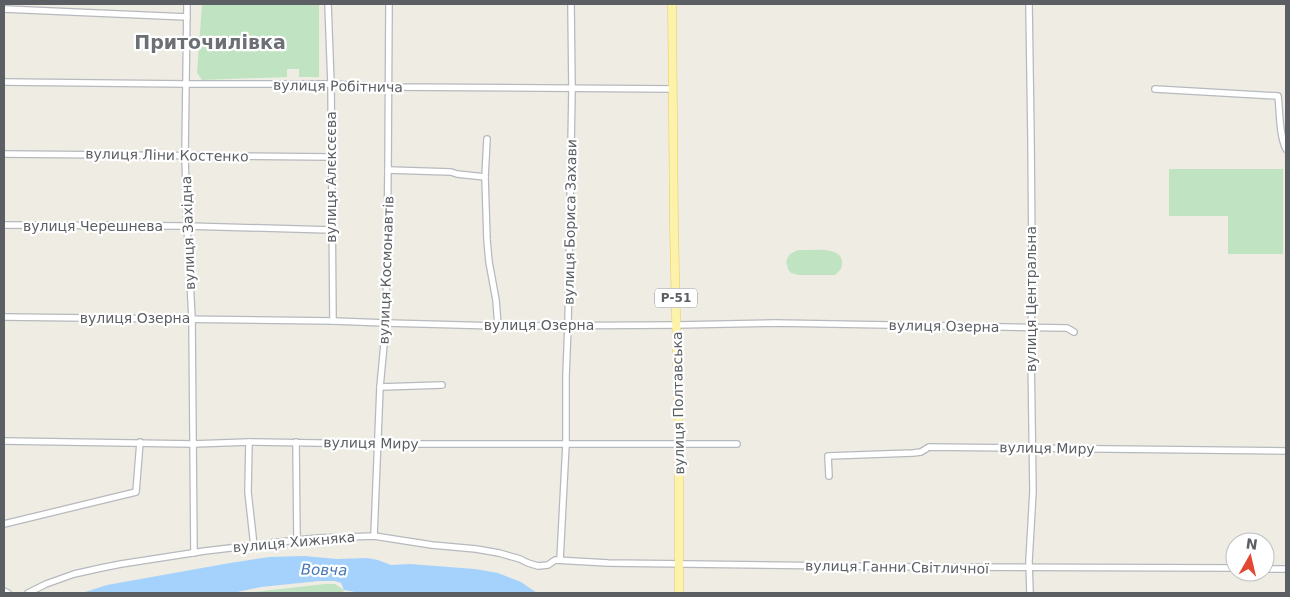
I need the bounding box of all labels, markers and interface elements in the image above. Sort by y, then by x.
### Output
district label: Приточилівка [134,31,286,53]
street label: вулиця Робітнича [273,77,403,95]
street label: вулиця Алєксєєва [323,111,339,243]
street label: вулиця Бориса Захави [561,139,579,305]
street label: вулиця Ліни Костенко [85,146,249,164]
street label: вулиця Західна [178,176,198,290]
street label: вулиця Космонавтів [375,195,397,345]
street label: вулиця Черешнева [23,218,163,234]
street label: вулиця Центральна [1023,226,1039,372]
road number: Р-51 [655,288,697,308]
street label: вулиця Озерна [80,310,190,326]
street label: вулиця Озерна [484,317,594,333]
street label: вулиця Озерна [889,317,999,335]
street label: вулиця Полтавська [669,331,687,475]
street label: вулиця Миру [323,434,419,452]
street label: вулиця Миру [999,439,1095,457]
street label: вулиця Хижняка [232,529,356,555]
north arrow [1225,532,1275,582]
text: N [1245,535,1259,553]
street label: вулиця Ганни Світличної [805,557,989,577]
water label: Вовча [301,561,347,579]

